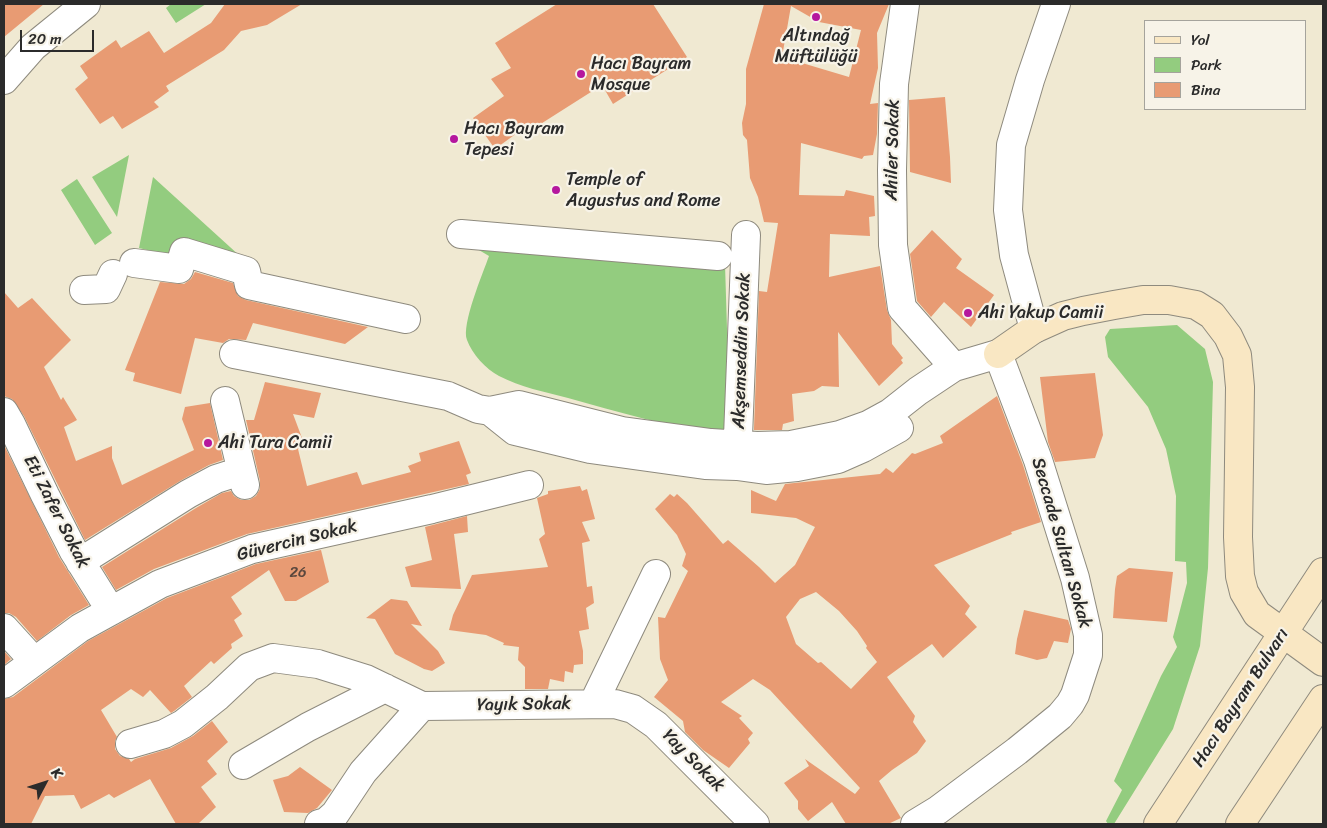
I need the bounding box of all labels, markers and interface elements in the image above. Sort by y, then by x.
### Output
marker: Altındağ Müftülüğü [810,11,822,23]
scale bar [22,20,96,52]
legend [1144,20,1307,110]
place label: Altındağ Müftülüğü [775,25,857,68]
text: 20 m [28,26,62,52]
text: Yol [1191,27,1210,53]
text: Park [1191,52,1222,78]
place label: Hacı Bayram Mosque [591,53,691,96]
marker: Hacı Bayram Mosque [575,68,587,80]
text: Bina [1191,77,1220,103]
street label: Ahiler Sokak [881,99,905,201]
place label: Hacı Bayram Tepesi [464,118,564,160]
marker: Hacı Bayram Tepesi [448,133,460,145]
place label: Temple of Augustus and Rome [566,169,720,212]
marker: Temple of Augustus and Rome [550,184,562,196]
street label: Akşemseddin Sokak [728,272,756,430]
place label: Ahi Yakup Camii [978,302,1103,324]
marker: Ahi Yakup Camii [962,307,974,319]
place label: Ahi Tura Camii [218,432,332,454]
marker: Ahi Tura Camii [202,437,214,449]
street label: Eti Zafer Sokak [18,452,94,572]
street label: Seccade Sultan Sokak [1026,455,1096,631]
street label: Güvercin Sokak [235,516,359,566]
house number: 26 [289,564,307,582]
street label: Hacı Bayram Bulvarı [1188,625,1294,771]
street label: Yayık Sokak [477,693,571,717]
street label: Yay Sokak [657,725,729,797]
north arrow [20,758,70,808]
text: K [45,762,69,784]

